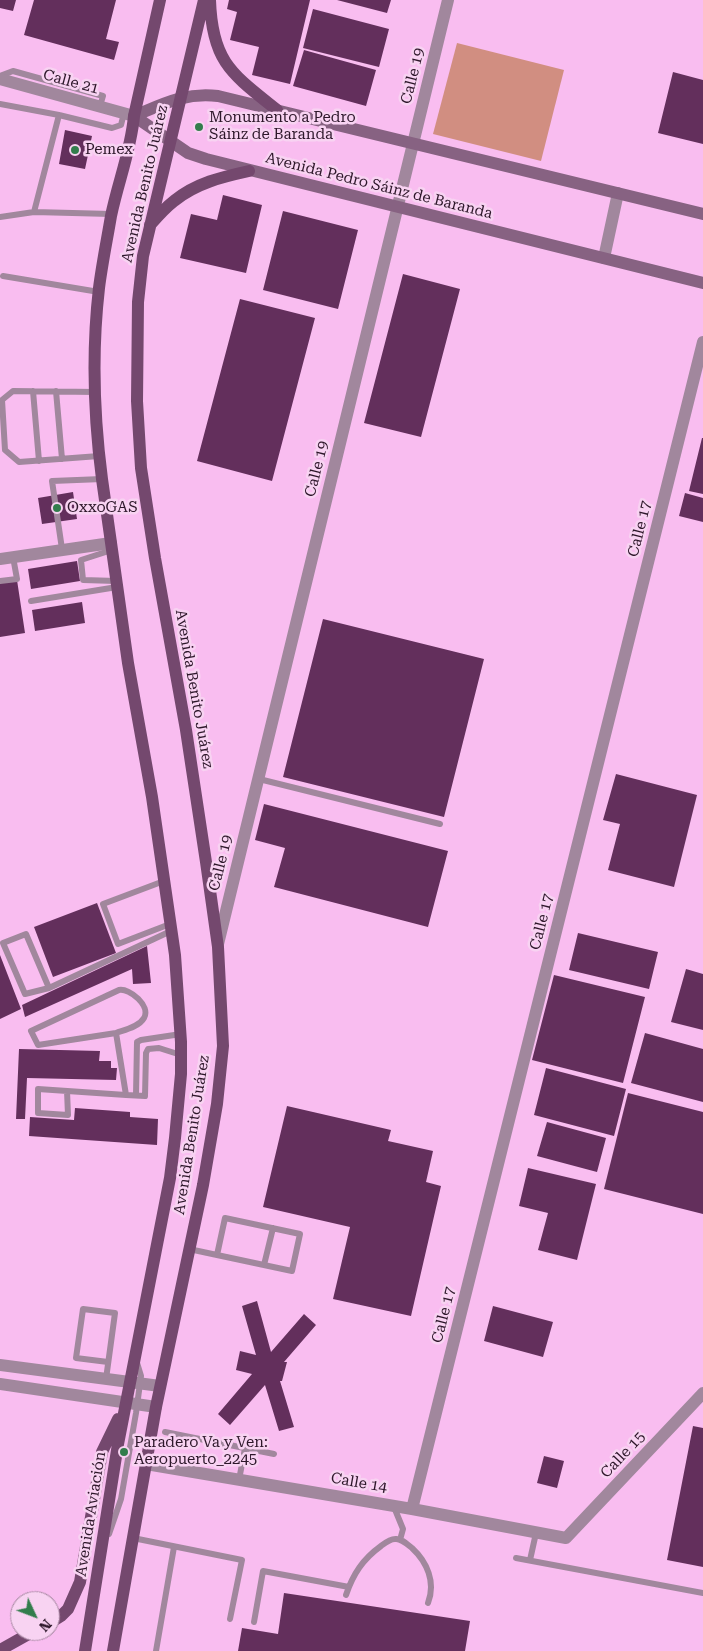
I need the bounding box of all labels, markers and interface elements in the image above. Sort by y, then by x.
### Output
street label: Calle 19 [397,46,429,106]
street label: Calle 21 [41,66,101,98]
street label: Avenida Benito Juárez [118,104,172,264]
place label: Monumento a Pedro Sáinz de Baranda [209,109,356,144]
marker: Monumento a Pedro Sáinz de Baranda [193,121,205,133]
place label: Pemex [85,141,133,159]
marker: Pemex [69,144,81,156]
street label: Avenida Pedro Sáinz de Baranda [264,149,494,223]
street label: Calle 19 [301,439,333,499]
place label: OxxoGAS [67,499,137,517]
street label: Calle 17 [624,499,656,559]
marker: OxxoGAS [51,502,63,514]
street label: Avenida Benito Juárez [171,608,217,770]
street label: Calle 19 [205,833,237,893]
street label: Calle 17 [526,892,558,952]
street label: Avenida Benito Juárez [171,1054,213,1216]
street label: Calle 17 [428,1285,460,1345]
street label: Calle 15 [597,1428,649,1482]
place label: Paradero Va y Ven: Aeropuerto_2245 [134,1434,268,1469]
marker: Paradero Va y Ven: Aeropuerto_2245 [118,1446,130,1458]
street label: Avenida Aviación [72,1450,110,1578]
street label: Calle 14 [329,1469,389,1497]
north arrow [10,1591,60,1641]
text: N [36,1616,55,1635]

